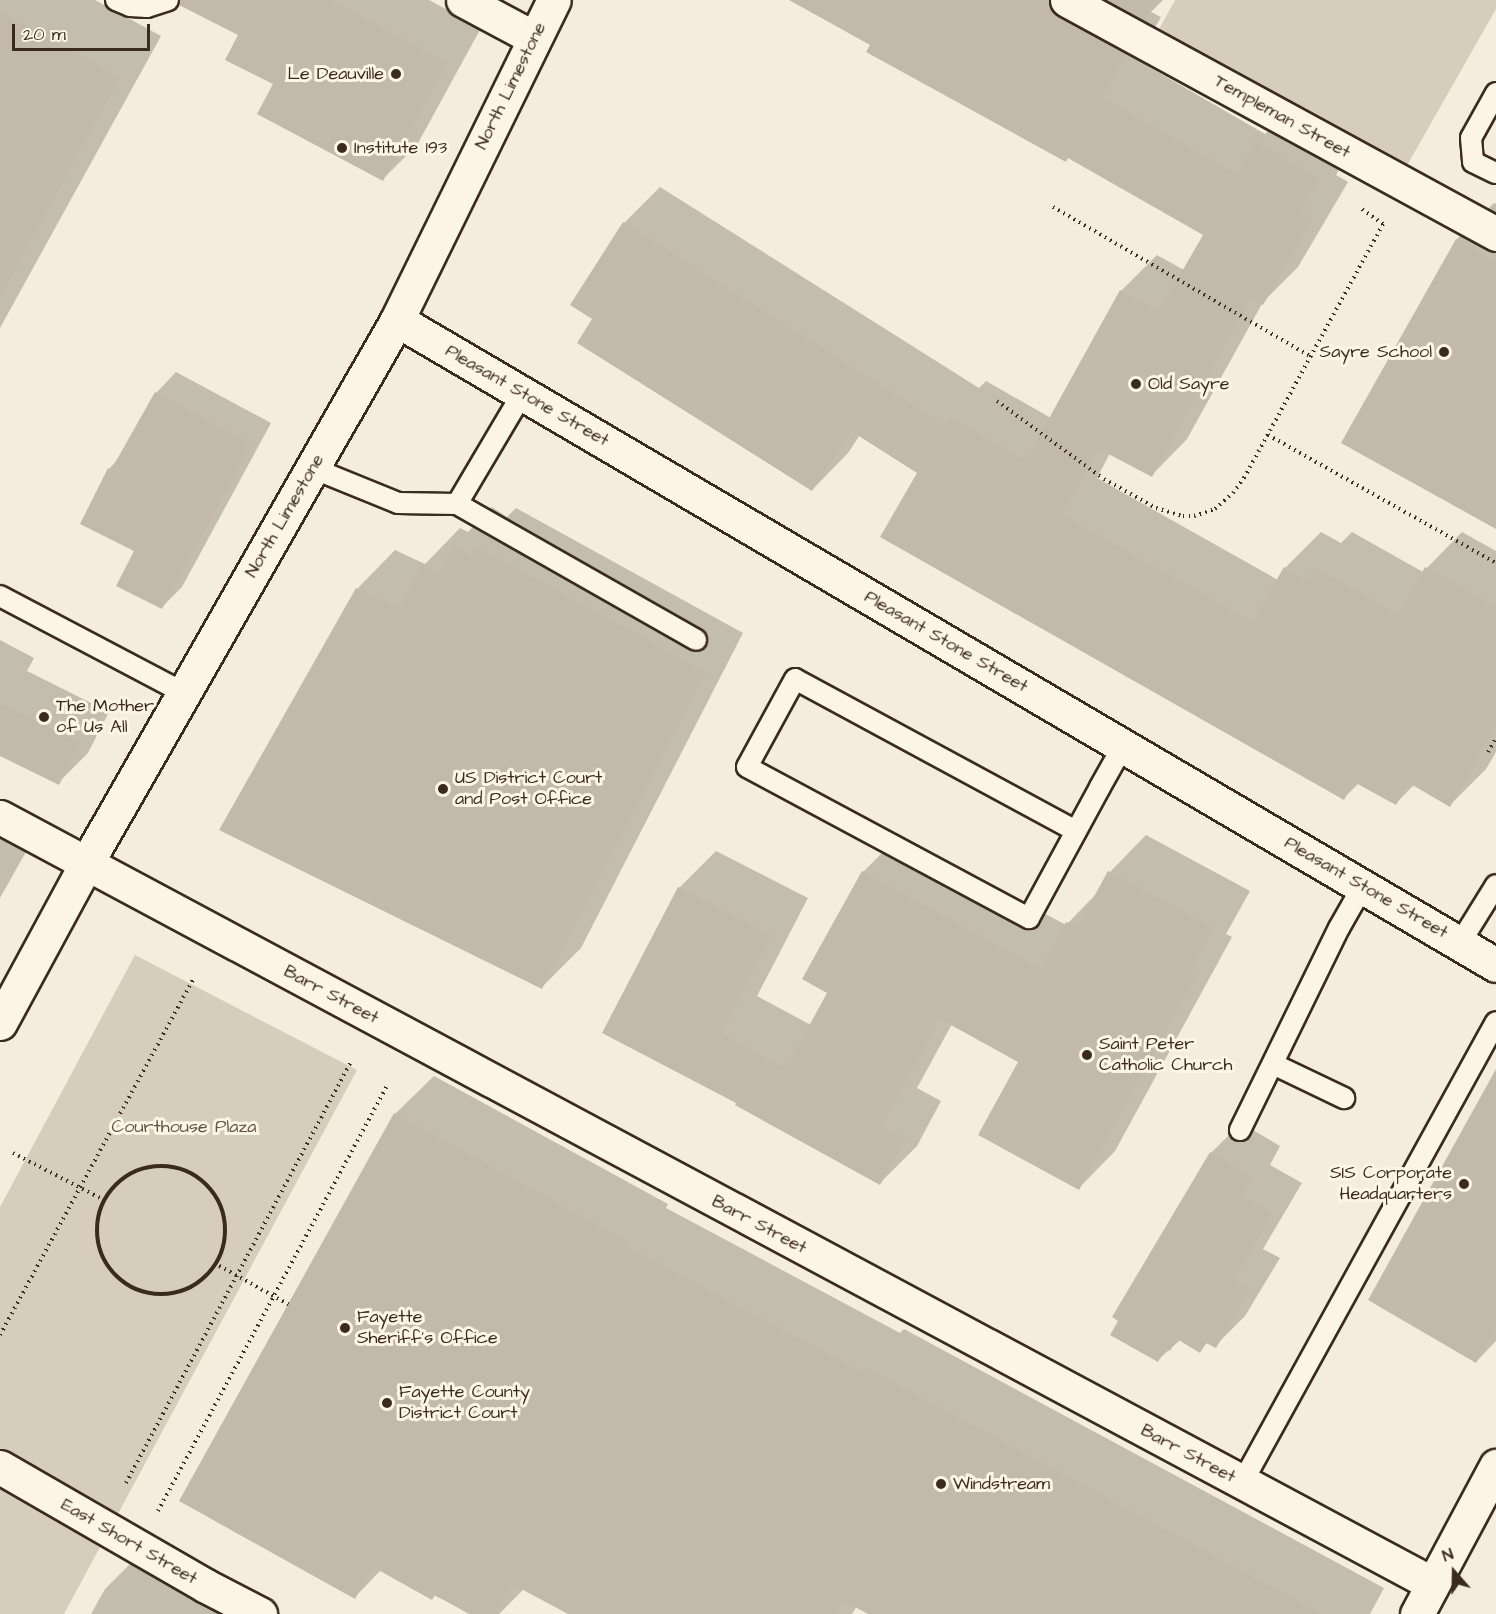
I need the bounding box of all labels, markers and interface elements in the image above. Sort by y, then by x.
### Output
scale bar [15,12,153,50]
street label: North Limestone [471,19,551,153]
text: 20 m [23,22,66,47]
place label: Le Deauville [287,63,384,85]
marker: Le Deauville [389,67,403,81]
street label: Templeman Street [1210,71,1354,163]
place label: Institute 193 [354,137,447,159]
marker: Institute 193 [335,141,349,155]
street label: Pleasant Stone Street [441,340,613,452]
place label: Sayre School [1320,341,1432,363]
marker: Sayre School [1437,345,1451,359]
place label: Old Sayre [1148,373,1230,395]
marker: Old Sayre [1129,377,1143,391]
street label: North Limestone [241,450,329,582]
street label: Pleasant Stone Street [860,586,1032,698]
place label: The Mother of Us All [56,696,154,738]
marker: The Mother of Us All [37,710,51,724]
place label: US District Court and Post Office [455,768,602,810]
marker: US District Court and Post Office [436,782,450,796]
street label: Pleasant Stone Street [1280,832,1452,944]
street label: Barr Street [280,961,382,1029]
place label: Saint Peter Catholic Church [1099,1034,1232,1076]
marker: Saint Peter Catholic Church [1080,1048,1094,1062]
park label: Courthouse Plaza [112,1116,256,1138]
place label: SIS Corporate Headquarters [1330,1163,1452,1206]
marker: SIS Corporate Headquarters [1457,1177,1471,1191]
street label: Barr Street [708,1191,810,1259]
place label: Fayette Sheriff's Office [357,1307,498,1350]
marker: Fayette Sheriff's Office [338,1321,352,1335]
place label: Fayette County District Court [399,1382,530,1424]
marker: Fayette County District Court [380,1396,394,1410]
street label: Barr Street [1137,1420,1239,1488]
place label: Windstream [953,1473,1050,1495]
marker: Windstream [934,1477,948,1491]
street label: East Short Street [57,1494,201,1590]
north arrow [1424,1542,1484,1602]
text: N [1439,1543,1456,1567]

